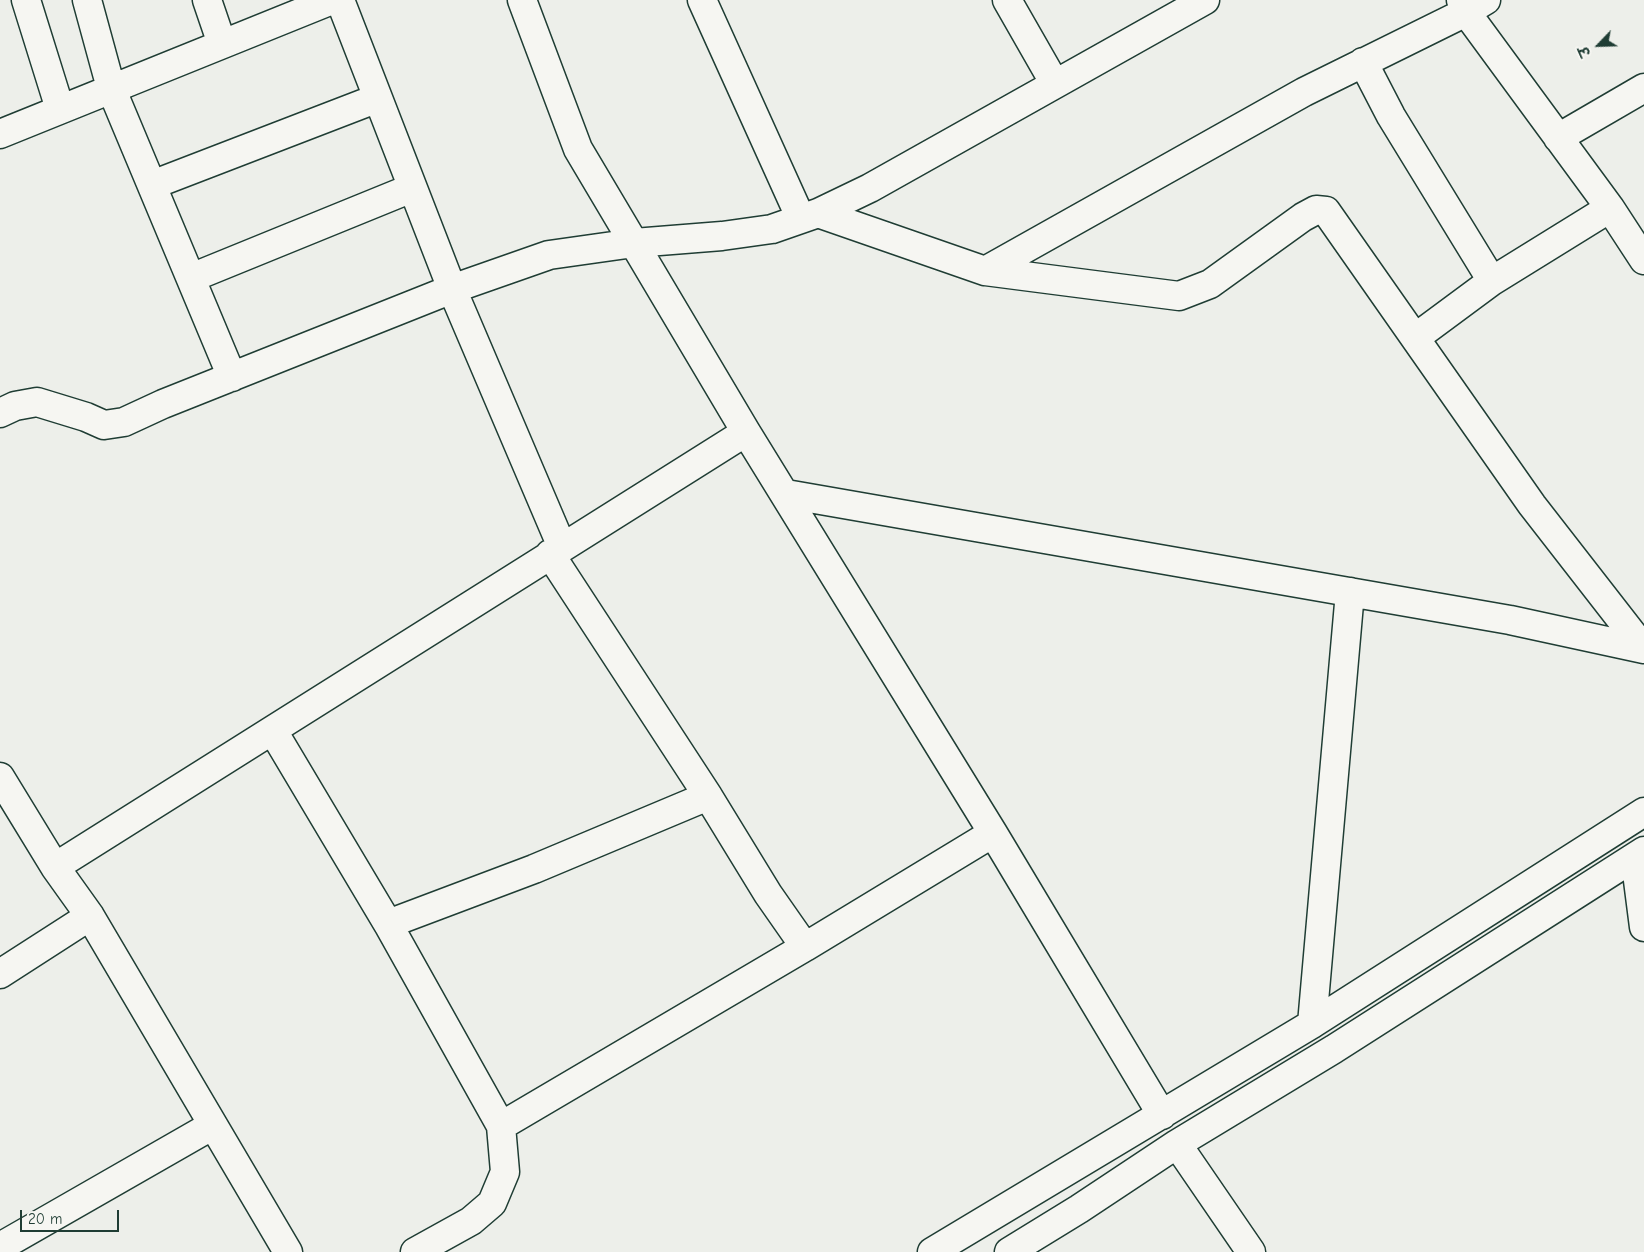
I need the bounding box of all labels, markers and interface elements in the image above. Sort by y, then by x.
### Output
north arrow [1574,20,1624,70]
text: उ [1575,44,1595,59]
scale bar [22,1200,121,1232]
text: 20 m [28,1210,62,1228]

